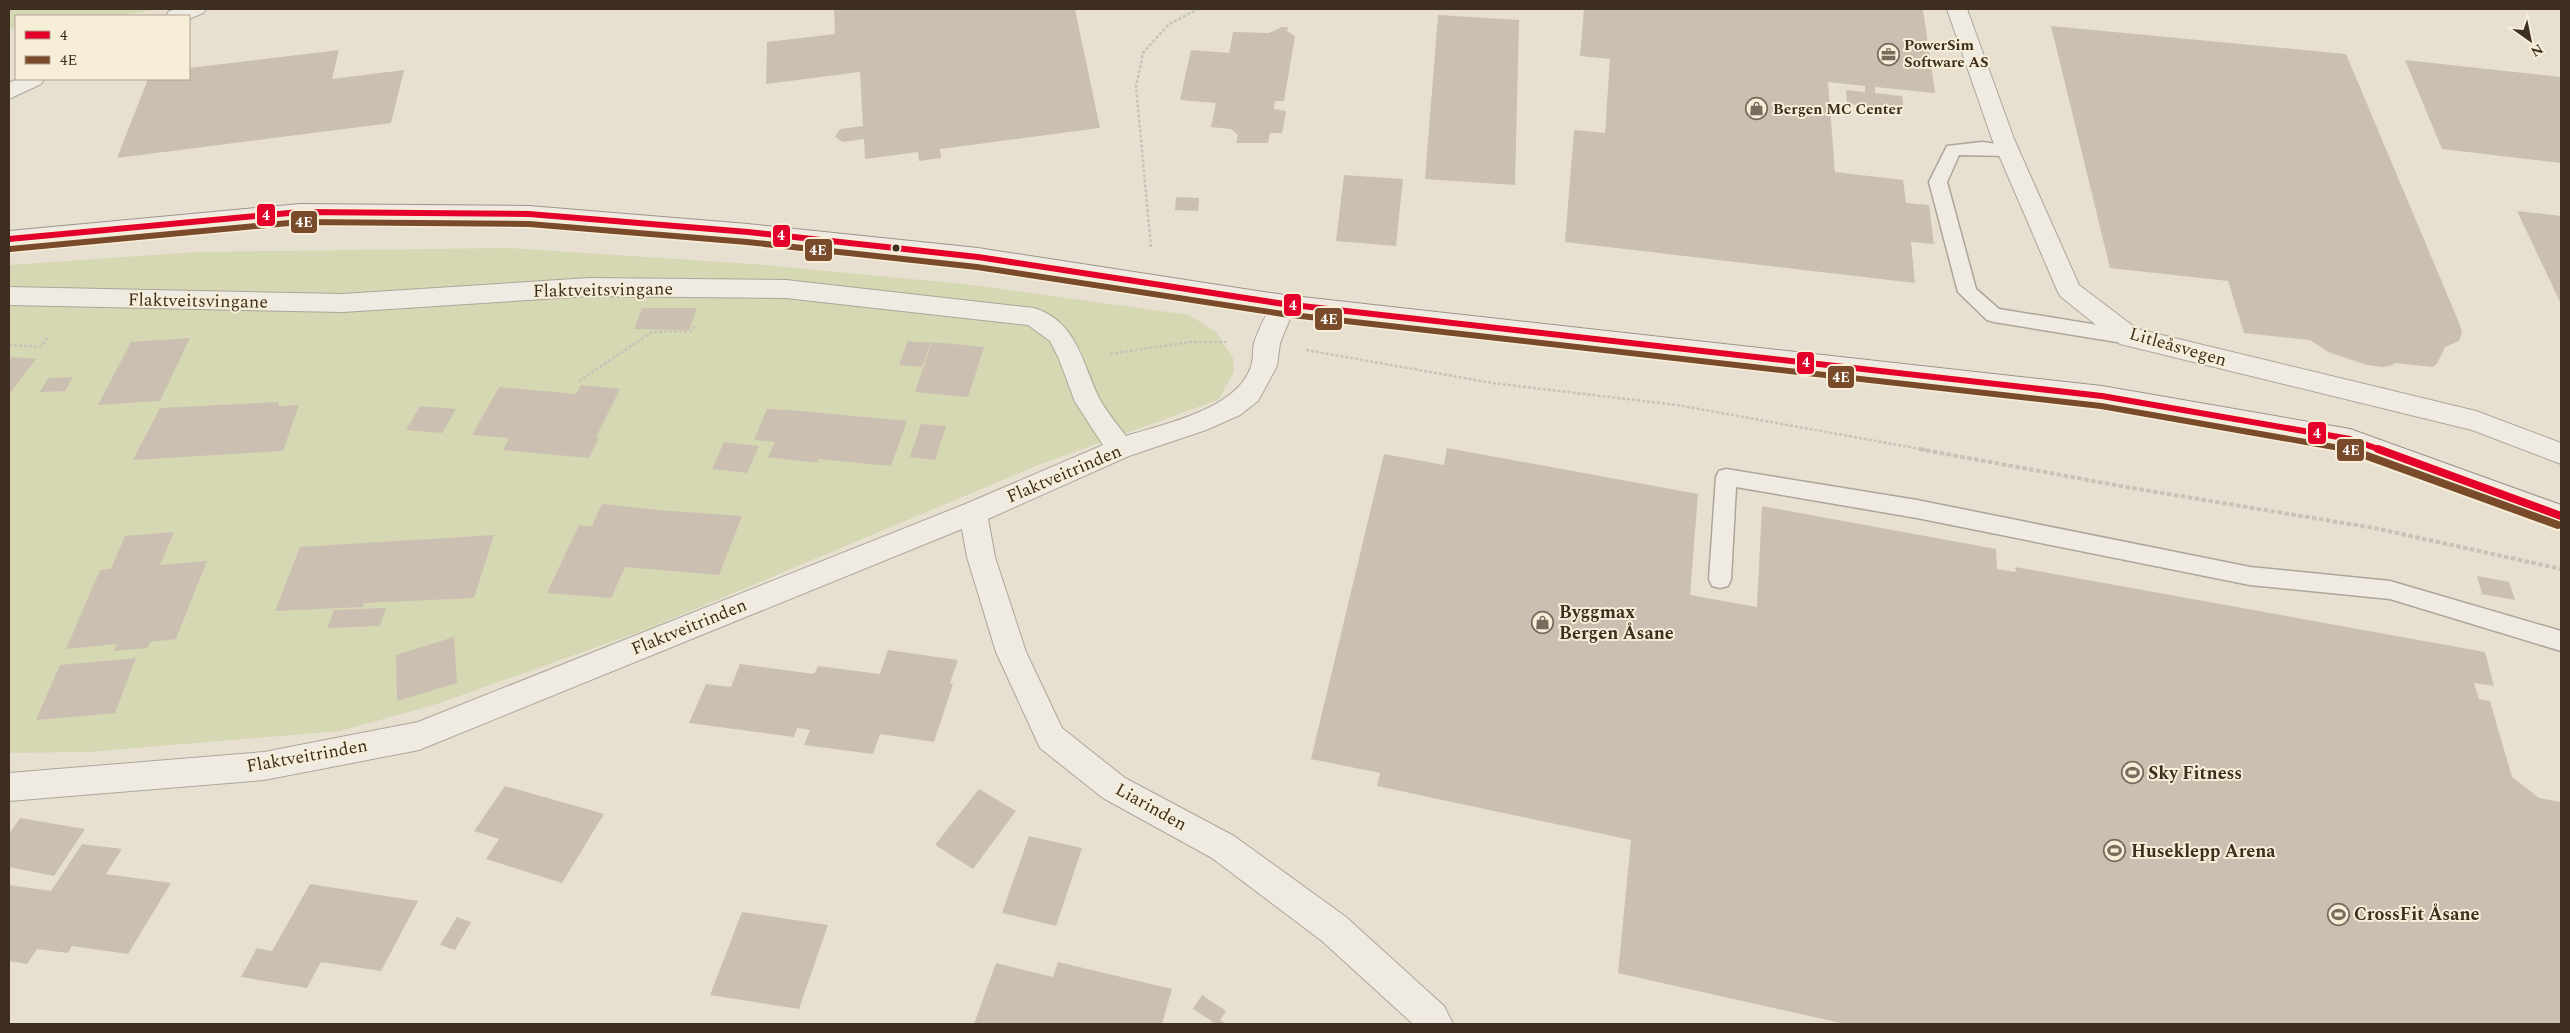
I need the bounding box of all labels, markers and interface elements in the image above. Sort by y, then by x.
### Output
legend [15,15,190,80]
north arrow [2505,15,2555,65]
text: 4 [60,24,68,47]
place label: PowerSim Software AS [1904,34,1989,74]
text: N [2526,39,2547,62]
office icon: PowerSim Software AS [1876,42,1900,66]
text: 4E [60,49,77,72]
shop icon: Bergen MC Center [1745,97,1769,121]
place label: Bergen MC Center [1773,98,1903,121]
line badge: 4 [256,203,276,227]
text: 4 [262,205,270,226]
line badge: 4E [290,210,318,234]
text: 4E [295,212,313,233]
line badge: 4 [772,224,791,248]
text: 4 [777,225,785,246]
line badge: 4E [804,238,833,262]
text: 4E [809,240,827,261]
unlabelled marker [891,243,901,253]
street label: Flaktveitsvingane [533,275,673,305]
street label: Flaktveitsvingane [128,286,268,316]
line badge: 4 [1283,293,1302,317]
text: 4 [1289,295,1297,316]
line badge: 4E [1314,307,1343,331]
text: 4E [1320,309,1338,330]
street label: Litleåsvegen [2126,320,2230,374]
line badge: 4 [1796,351,1815,375]
text: 4 [1802,352,1810,373]
line badge: 4E [1827,365,1855,389]
text: 4E [1832,367,1850,388]
line badge: 4 [2307,421,2327,445]
text: 4 [2313,423,2321,444]
street label: Flaktveitrinden [1002,438,1126,510]
line badge: 4E [2336,438,2365,462]
text: 4E [2342,440,2360,461]
street label: Flaktveitrinden [627,591,751,663]
place label: Byggmax Bergen Åsane [1559,599,1674,647]
shop icon: Byggmax Bergen Åsane [1531,610,1555,634]
street label: Flaktveitrinden [244,732,370,780]
place label: Sky Fitness [2148,760,2242,787]
sports icon: Sky Fitness [2120,761,2144,785]
street label: Liarinden [1110,776,1192,838]
place label: Huseklepp Arena [2131,838,2276,865]
sports icon: Huseklepp Arena [2103,839,2127,863]
place label: CrossFit Åsane [2354,901,2480,928]
sports icon: CrossFit Åsane [2326,902,2350,926]

